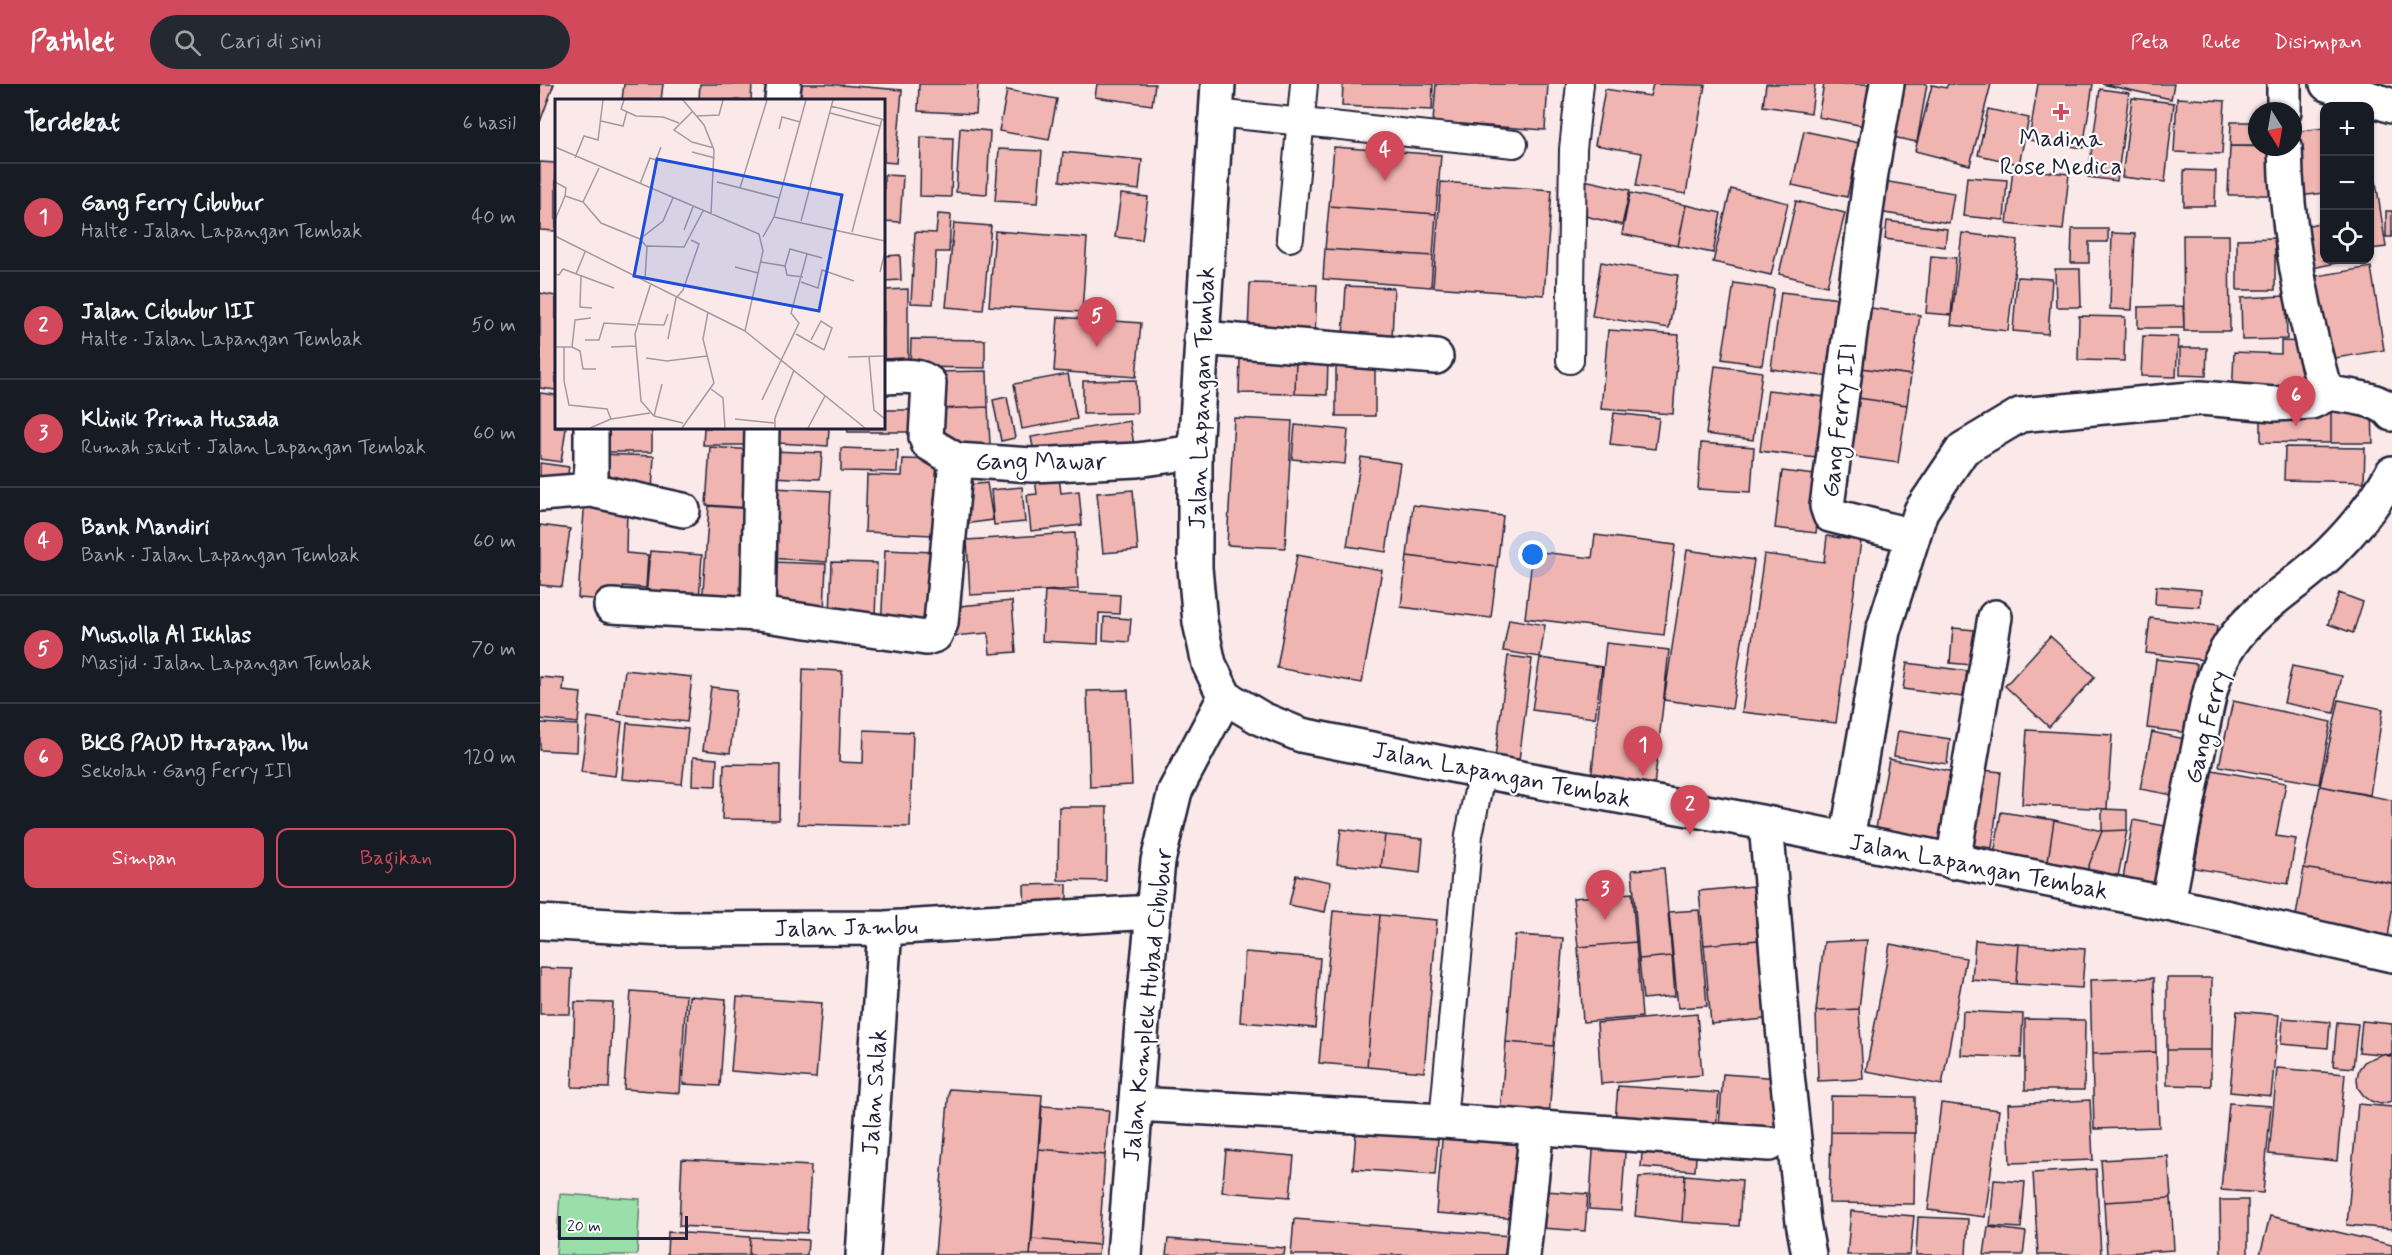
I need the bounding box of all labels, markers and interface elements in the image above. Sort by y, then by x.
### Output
search box [150,15,570,69]
text: Pathlet [30,24,114,61]
icon: search [171,26,204,59]
text: Cari di sini [219,28,322,56]
text: Peta [2131,28,2169,56]
text: Rute [2202,28,2241,56]
text: Disimpan [2274,28,2362,56]
inset map [555,99,885,429]
north arrow [2248,102,2302,156]
map controls [2320,102,2374,264]
button: + [2320,102,2374,156]
marker: Madina Rose Medica [2052,103,2070,121]
text: Terdekat [24,106,120,140]
text: 6 hasil [463,110,516,137]
place label: Madina Rose Medica [2000,124,2122,183]
pin: 4 [1366,132,1404,181]
button: − [2320,156,2374,210]
text: Gang Ferry Cibubur [81,190,263,218]
text: 1 [39,204,48,231]
text: 40 m [472,204,516,231]
button: locate [2320,210,2374,264]
text: Halte · Jalan Lapangan Tembak [81,218,362,245]
street label: Jalan Lapangan Tembak [1182,266,1223,530]
text: Jalan Cibubur III [81,298,255,326]
pin: 5 [1078,298,1116,347]
text: 2 [39,312,48,339]
text: 50 m [471,312,516,339]
text: Halte · Jalan Lapangan Tembak [81,326,362,353]
street label: Gang Ferry III [1816,341,1867,500]
pin: 6 [2276,376,2316,426]
text: Klinik Prima Husada [81,406,279,434]
text: 3 [39,420,48,447]
text: 60 m [473,420,516,447]
text: Rumah sakit · Jalan Lapangan Tembak [81,434,426,461]
street label: Gang Mawar [976,447,1107,480]
text: Bank Mandiri [81,514,209,542]
text: 4 [38,528,49,555]
text: 60 m [473,528,516,555]
your location [1518,540,1547,569]
text: Bank · Jalan Lapangan Tembak [81,542,360,569]
text: Musholla Al Ikhlas [81,622,251,650]
text: 5 [38,636,50,663]
text: 70 m [471,636,516,663]
text: Masjid · Jalan Lapangan Tembak [81,650,372,677]
street label: Gang Ferry [2178,667,2238,788]
pin: 1 [1624,726,1662,776]
text: BKB PAUD Harapan Ibu [81,730,308,758]
street label: Jalan Lapangan Tembak [1370,735,1634,816]
text: 6 [38,744,49,771]
text: 120 m [463,744,516,771]
text: Sekolah · Gang Ferry III [81,758,292,785]
pin: 2 [1670,786,1710,835]
street label: Jalan Lapangan Tembak [1847,827,2111,908]
button: Simpan [24,828,264,888]
button: Bagikan [276,828,516,888]
street label: Jalan Komplek Hubad Cibubur [1117,846,1180,1163]
pin: 3 [1586,870,1624,920]
street label: Jalan Jambu [774,912,918,945]
street label: Jalan Salak [856,1028,895,1156]
scale bar [558,1213,688,1240]
text: 20 m [567,1216,601,1237]

